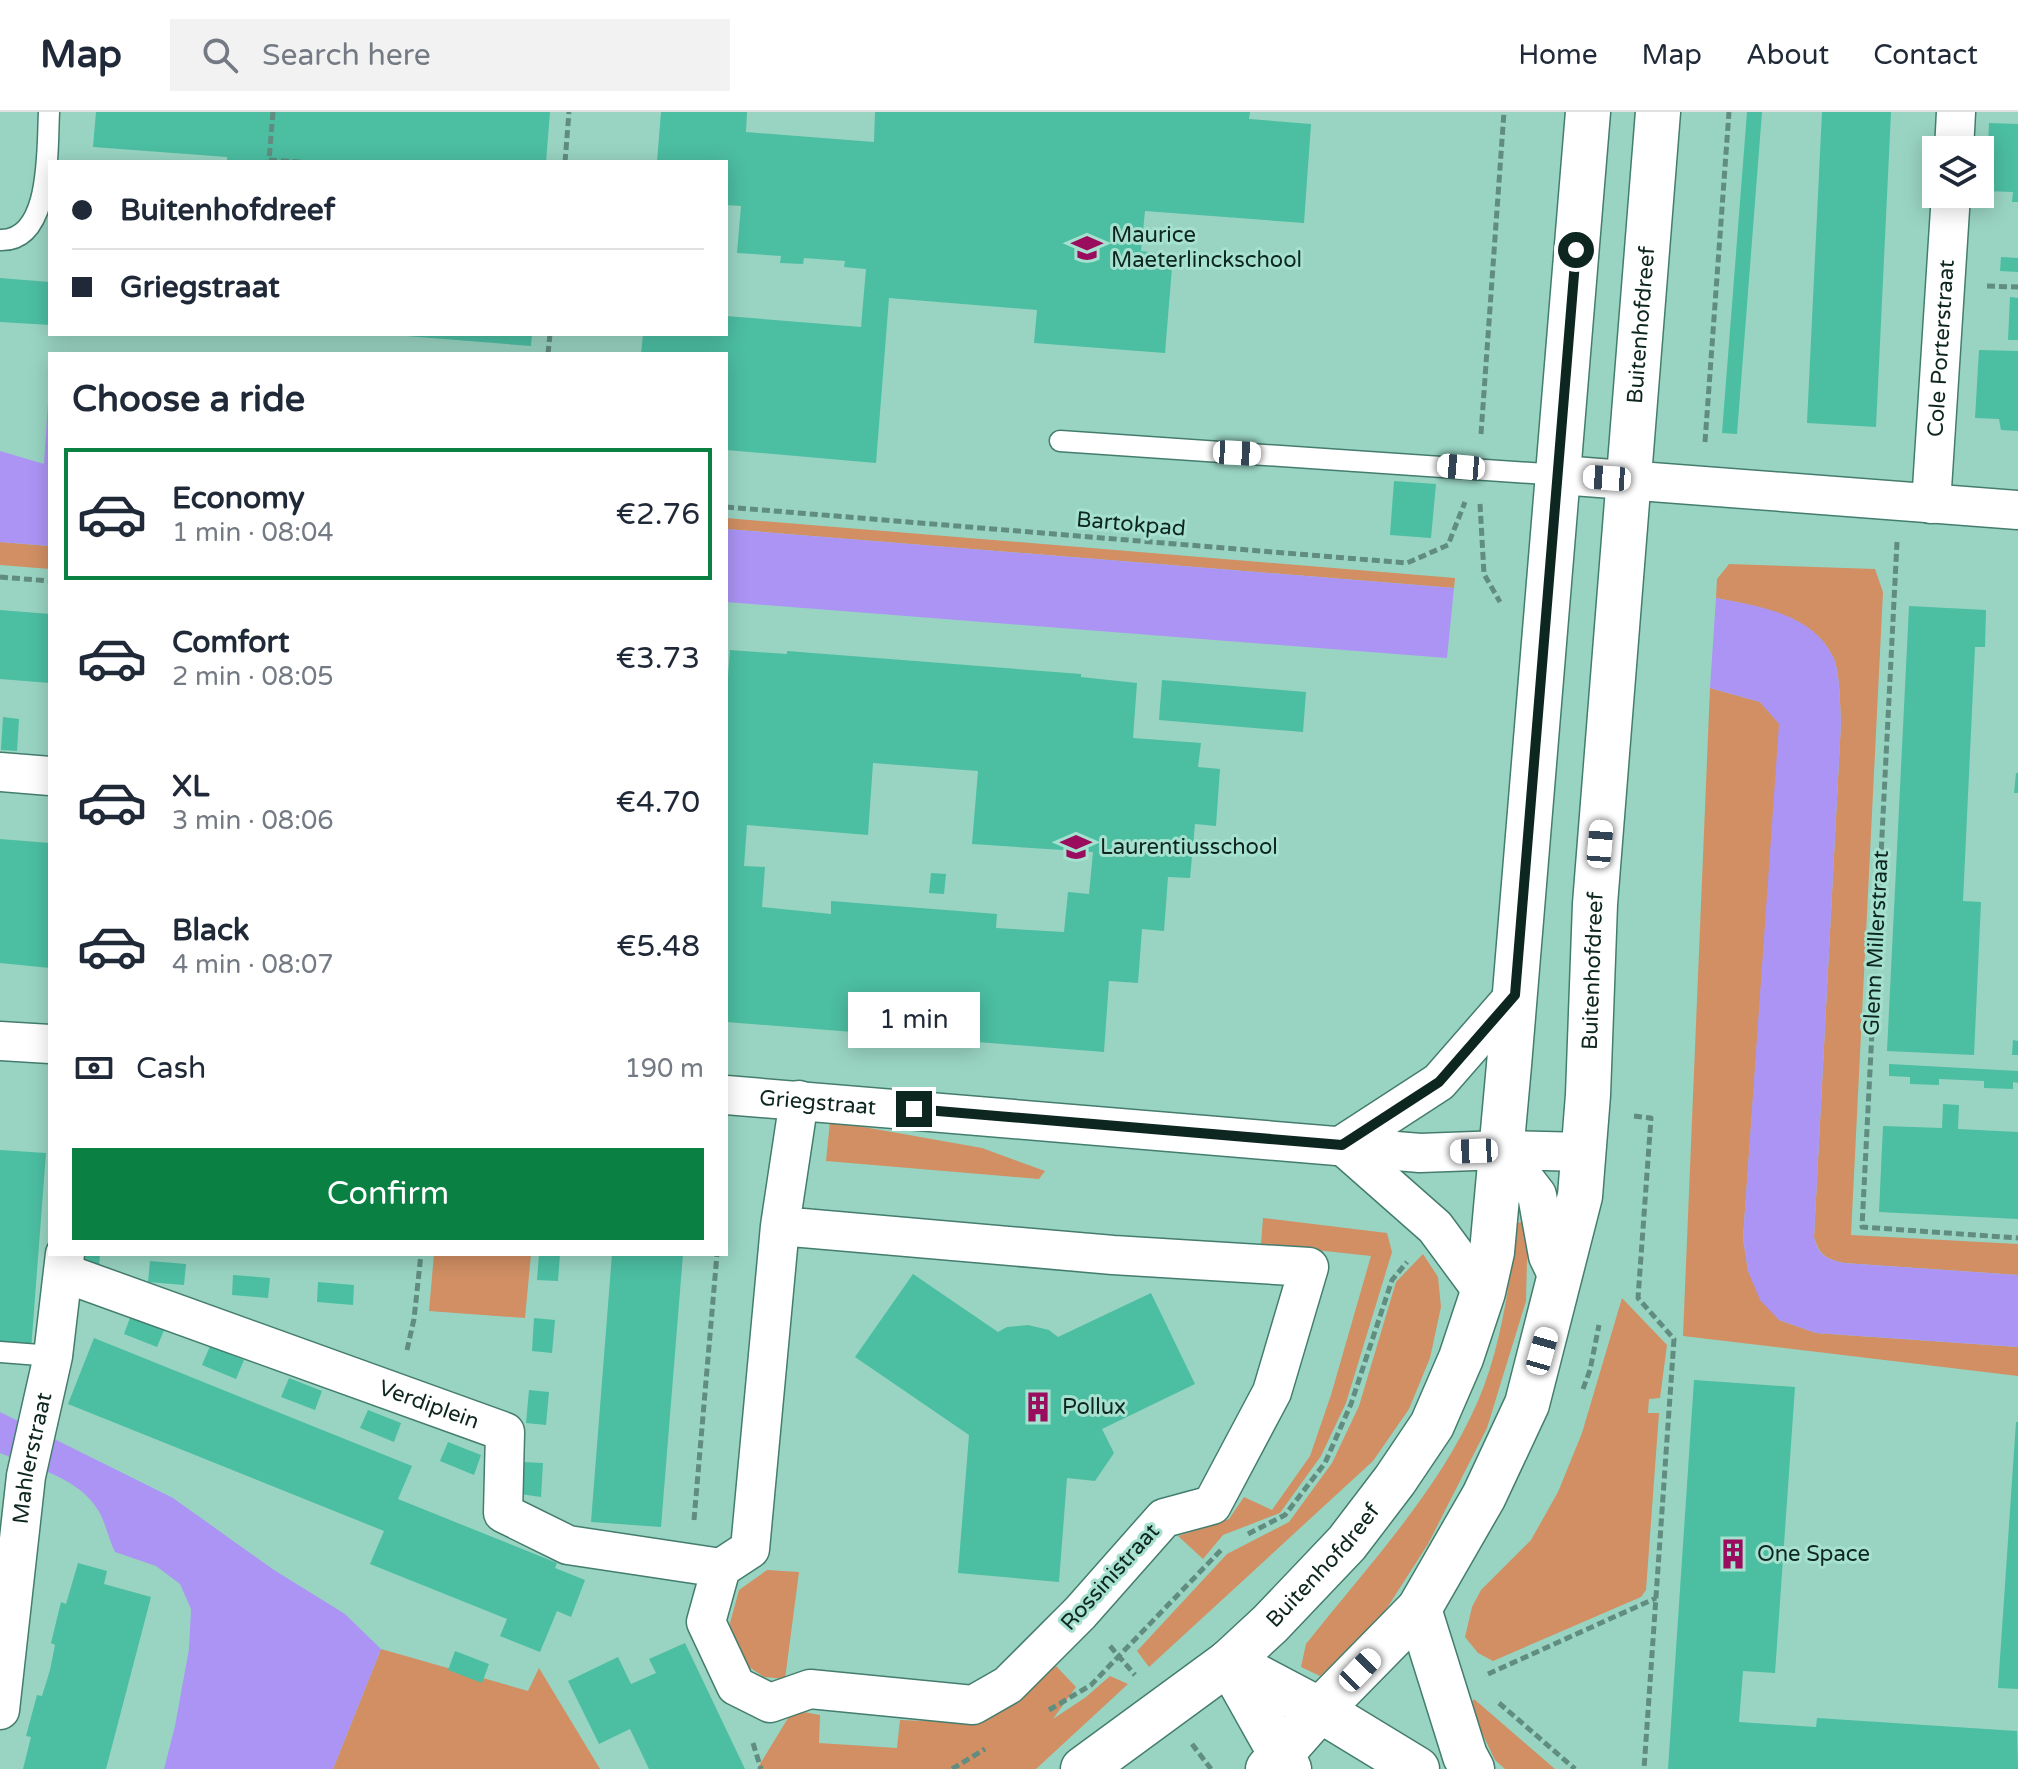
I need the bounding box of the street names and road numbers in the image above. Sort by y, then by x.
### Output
street label: Buitenhofdreef [1622,245,1660,405]
street label: Cole Porterstraat [1922,259,1960,438]
street label: Bartokpad [1075,506,1187,542]
street label: Glenn Millerstraat [1858,850,1894,1036]
street label: Buitenhofdreef [1577,891,1609,1050]
street label: Griegstraat [758,1085,877,1120]
street label: Verdiplein [375,1375,483,1435]
street label: Mahlerstraat [8,1390,57,1525]
street label: Buitenhofdreef [1261,1498,1386,1633]
street label: Rossinistraat [1055,1518,1165,1636]

